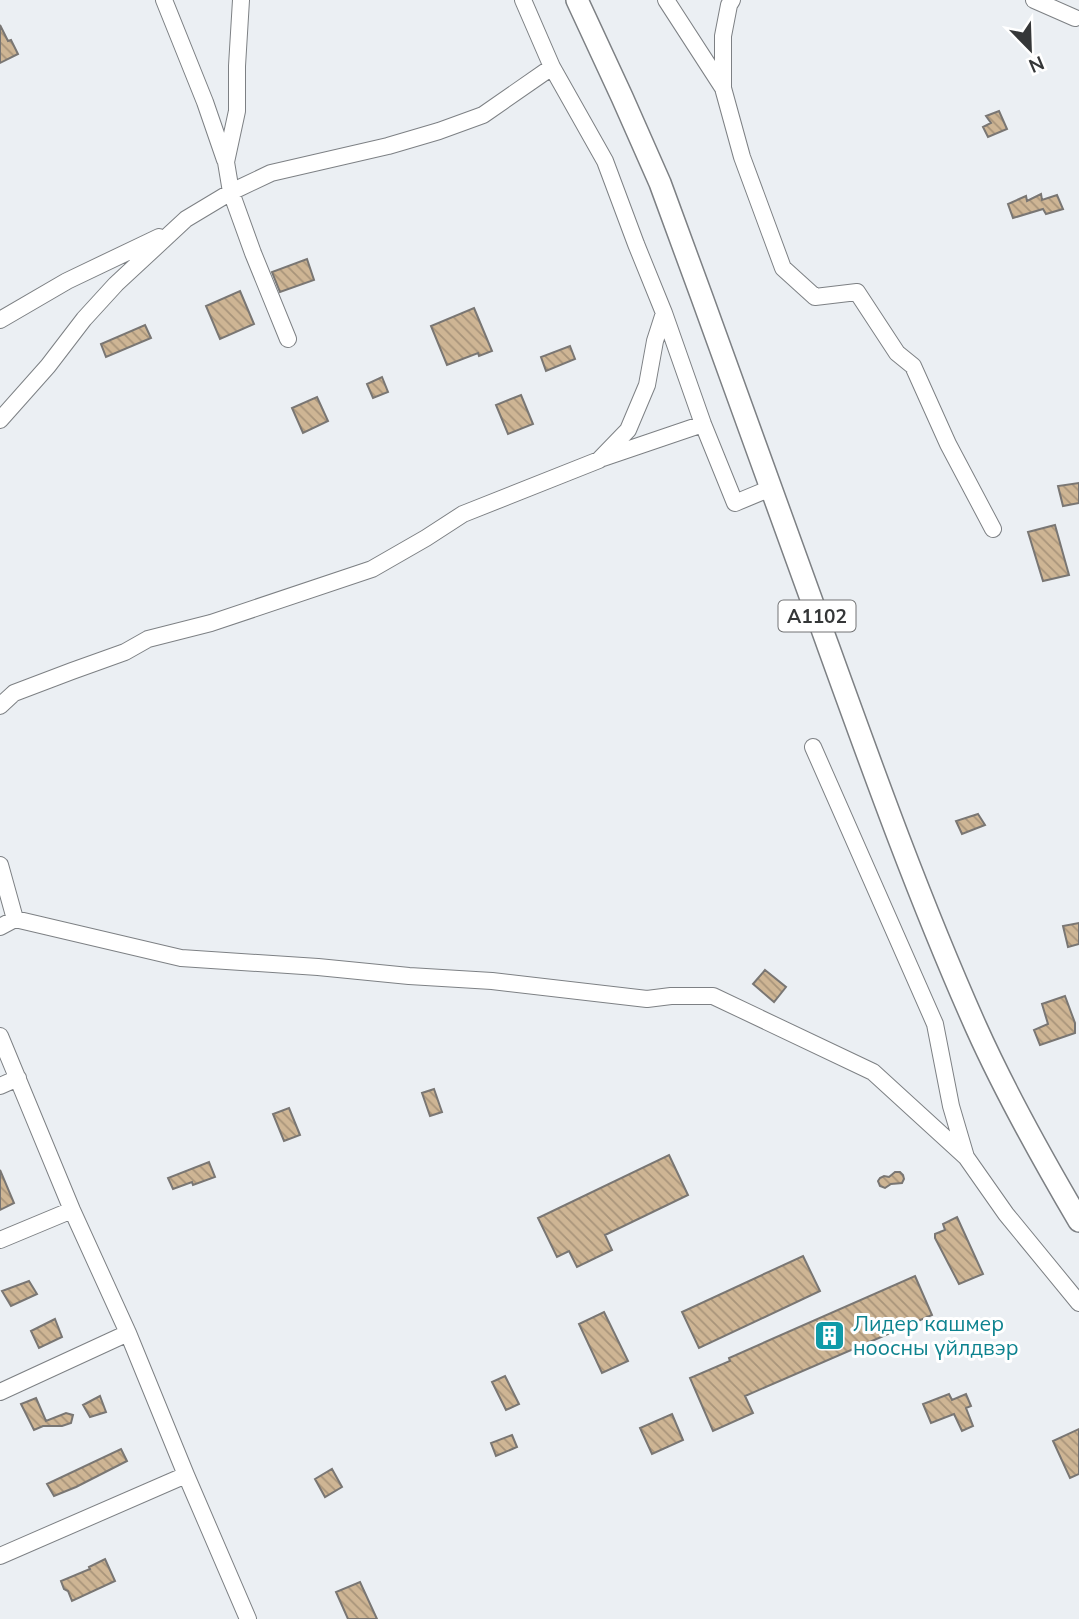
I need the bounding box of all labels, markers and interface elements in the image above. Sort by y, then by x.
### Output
north arrow [995,14,1065,84]
text: N [1025,51,1048,78]
road number: A1102 [778,600,856,632]
place label: Лидер кашмер ноосны үйлдвэр [853,1310,1019,1360]
building icon: Лидер кашмер ноосны үйлдвэр [813,1319,847,1353]

